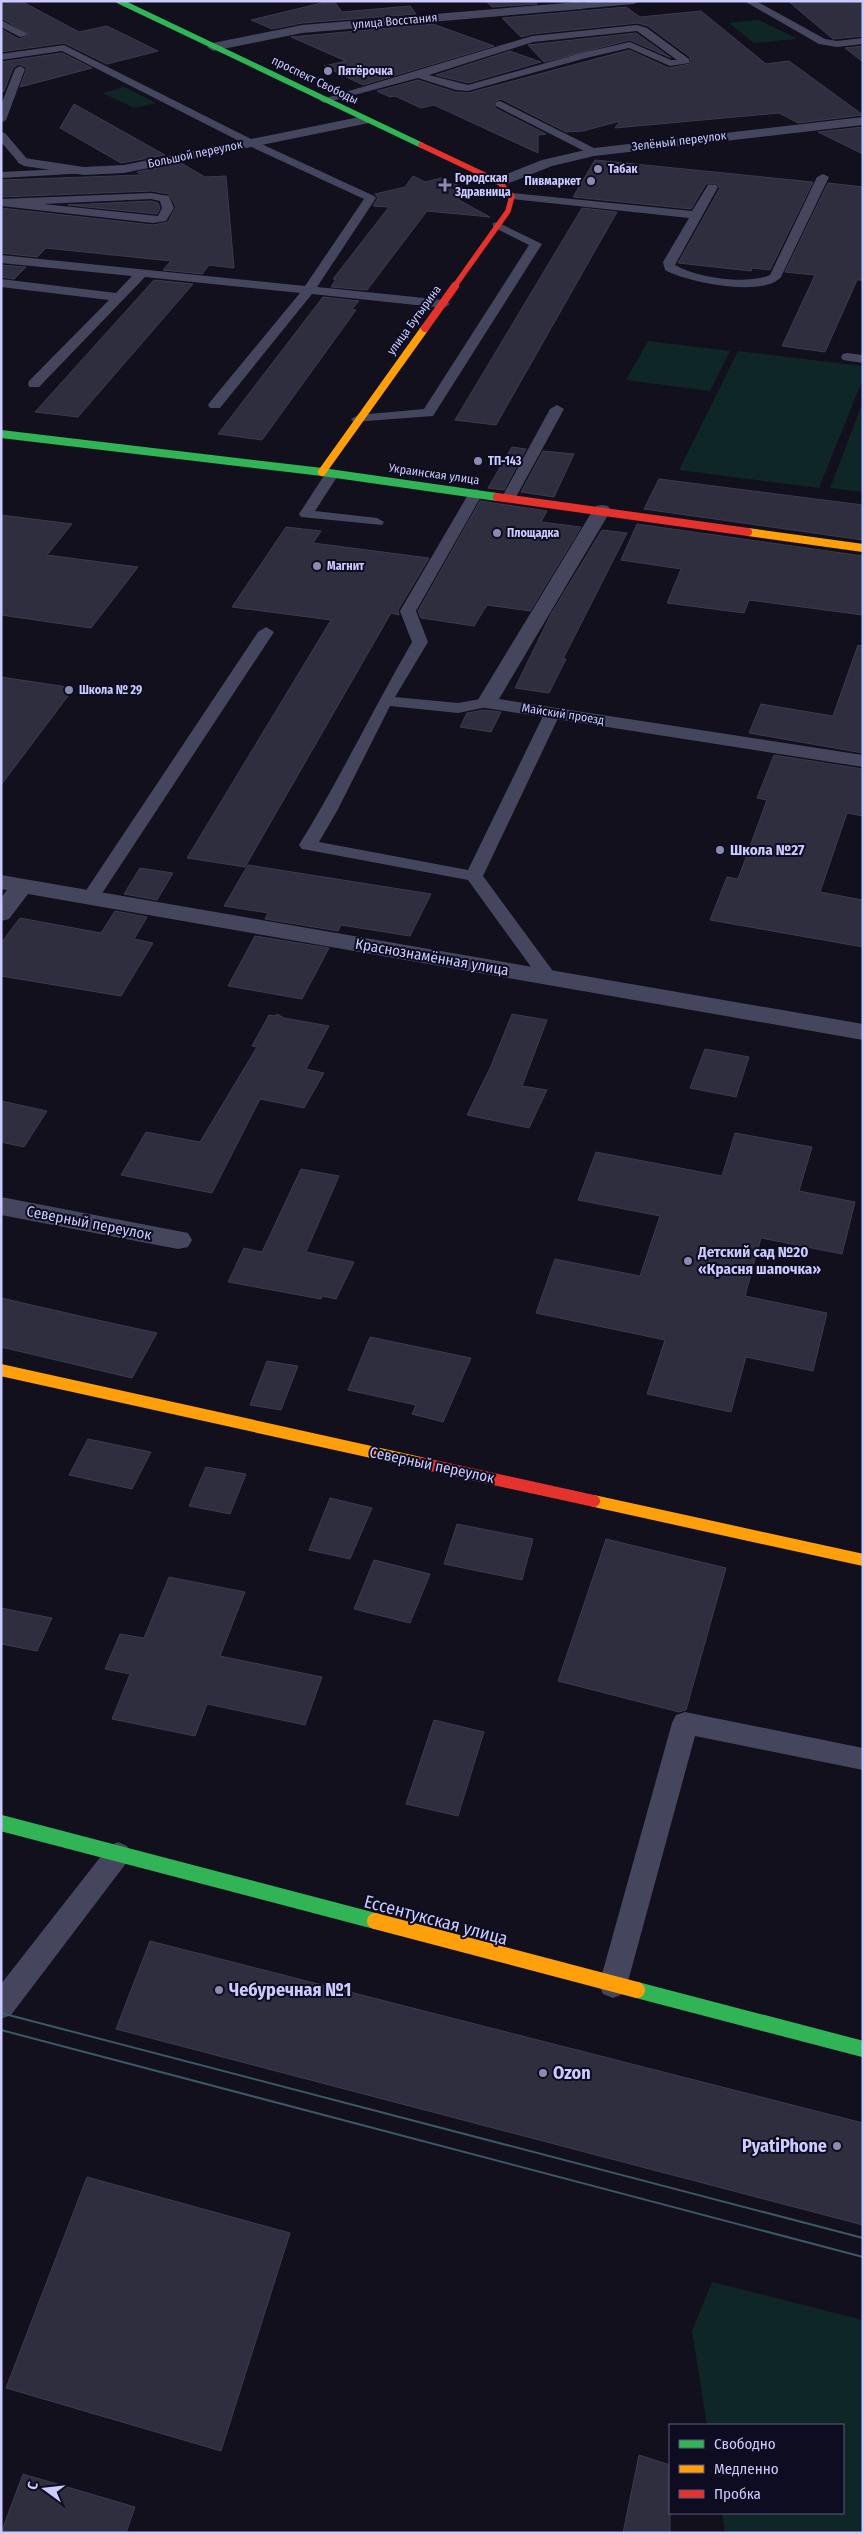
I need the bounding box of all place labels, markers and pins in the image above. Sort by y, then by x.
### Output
place label: Пятёрочка [338,64,393,78]
marker: Пятёрочка [322,65,334,77]
place label: Табак [608,162,638,176]
marker: Табак [592,163,604,175]
place label: Городская Здравница [454,171,511,199]
place label: Пивмаркет [525,174,582,188]
marker: Пивмаркет [585,175,597,187]
marker: Городская Здравница [439,179,451,191]
place label: ТП-143 [488,454,522,468]
marker: ТП-143 [472,455,484,467]
place label: Площадка [507,526,559,540]
marker: Площадка [491,527,503,539]
place label: Магнит [327,559,365,573]
marker: Магнит [311,560,323,572]
place label: Школа № 29 [79,683,142,697]
marker: Школа № 29 [63,684,75,696]
place label: Школа №27 [730,841,805,859]
marker: Школа №27 [714,844,726,856]
place label: Детский сад №20 «Красня шапочка» [697,1243,821,1278]
marker: Детский сад №20 «Красня шапочка» [682,1255,694,1267]
place label: Чебуречная №1 [229,1979,351,2001]
marker: Чебуречная №1 [213,1984,225,1996]
place label: Ozon [553,2062,591,2084]
marker: Ozon [537,2067,549,2079]
place label: PyatiPhone [742,2135,827,2157]
marker: PyatiPhone [831,2140,843,2152]

